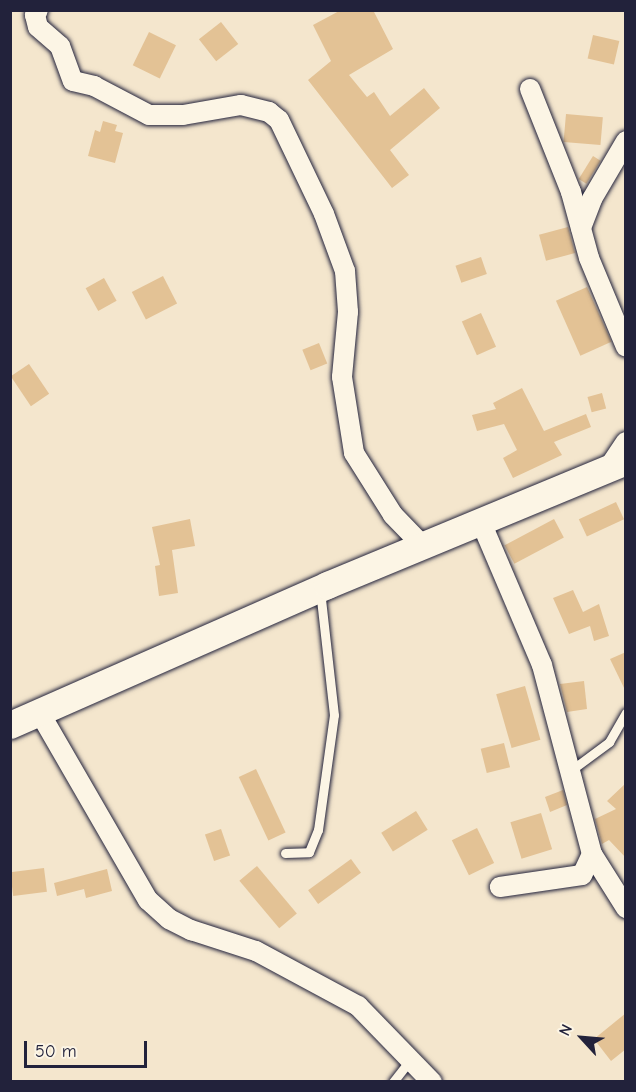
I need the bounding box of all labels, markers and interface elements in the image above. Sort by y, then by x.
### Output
north arrow [552,1008,612,1068]
text: N [555,1021,576,1039]
scale bar [27,1029,150,1067]
text: 50 m [35,1041,77,1062]

